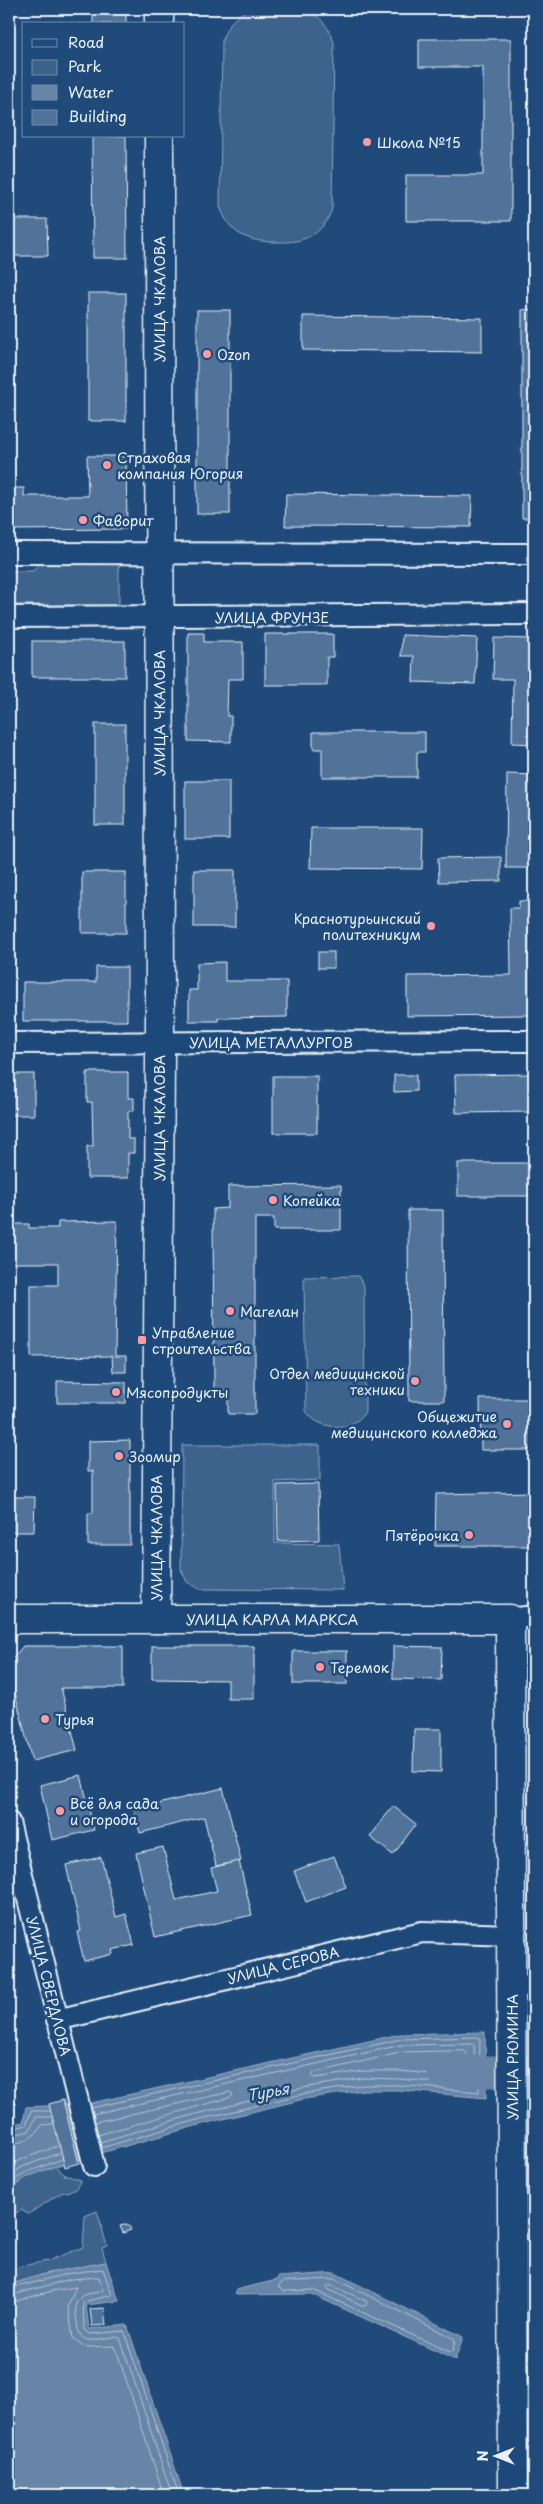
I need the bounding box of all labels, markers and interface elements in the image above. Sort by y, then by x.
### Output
legend [22,22,185,138]
text: Road [68,30,104,53]
text: Park [68,54,102,77]
text: Water [68,80,113,103]
text: Building [68,104,127,127]
place label: Школа №15 [377,132,461,153]
marker: Школа №15 [361,136,373,148]
street label: УЛИЦА ЧКАЛОВА [149,236,170,362]
place label: Ozon [217,344,250,365]
marker: Ozon [201,348,213,360]
place label: Страховая компания Югория [117,447,243,484]
marker: Страховая компания Югория [101,459,113,471]
place label: Фаворит [93,510,154,531]
marker: Фаворит [77,514,89,526]
street label: УЛИЦА ФРУНЗЕ [215,607,329,628]
street label: УЛИЦА ЧКАЛОВА [149,650,170,776]
place label: Краснотурьинский политехникум [294,908,421,945]
marker: Краснотурьинский политехникум [425,920,437,932]
street label: УЛИЦА МЕТАЛЛУРГОВ [189,1032,353,1053]
street label: УЛИЦА ЧКАЛОВА [149,1055,170,1181]
place label: Копейка [283,1190,341,1211]
marker: Копейка [267,1194,279,1206]
place label: Магелан [240,1301,299,1322]
marker: Магелан [224,1305,236,1317]
place label: Управление строительства [152,1322,251,1359]
marker: Управление строительства [136,1334,148,1346]
place label: Отдел медицинской техники [269,1363,405,1400]
marker: Отдел медицинской техники [409,1375,421,1387]
place label: Мясопродукты [126,1382,228,1403]
marker: Мясопродукты [110,1386,122,1398]
place label: Общежитие медицинского колледжа [331,1406,497,1443]
marker: Общежитие медицинского колледжа [501,1418,513,1430]
place label: Зоомир [128,1446,181,1467]
marker: Зоомир [113,1450,125,1462]
street label: УЛИЦА ЧКАЛОВА [146,1475,167,1601]
place label: Пятёрочка [385,1525,459,1546]
marker: Пятёрочка [463,1529,475,1541]
street label: УЛИЦА КАРЛА МАРКСА [186,1609,358,1630]
place label: Теремок [330,1657,390,1678]
marker: Теремок [314,1661,326,1673]
place label: Турья [55,1709,94,1730]
marker: Турья [39,1713,51,1725]
place label: Всё для сада и огорода [70,1793,159,1830]
marker: Всё для сада и огорода [54,1805,66,1817]
street label: УЛИЦА СВЕРДЛОВА [21,1914,77,2058]
street label: УЛИЦА СЕРОВА [225,1941,341,1989]
street label: УЛИЦА РЮМИНА [502,1994,523,2120]
water label: Турья [245,2076,292,2106]
north arrow [470,2432,520,2482]
text: N [472,2450,493,2462]

